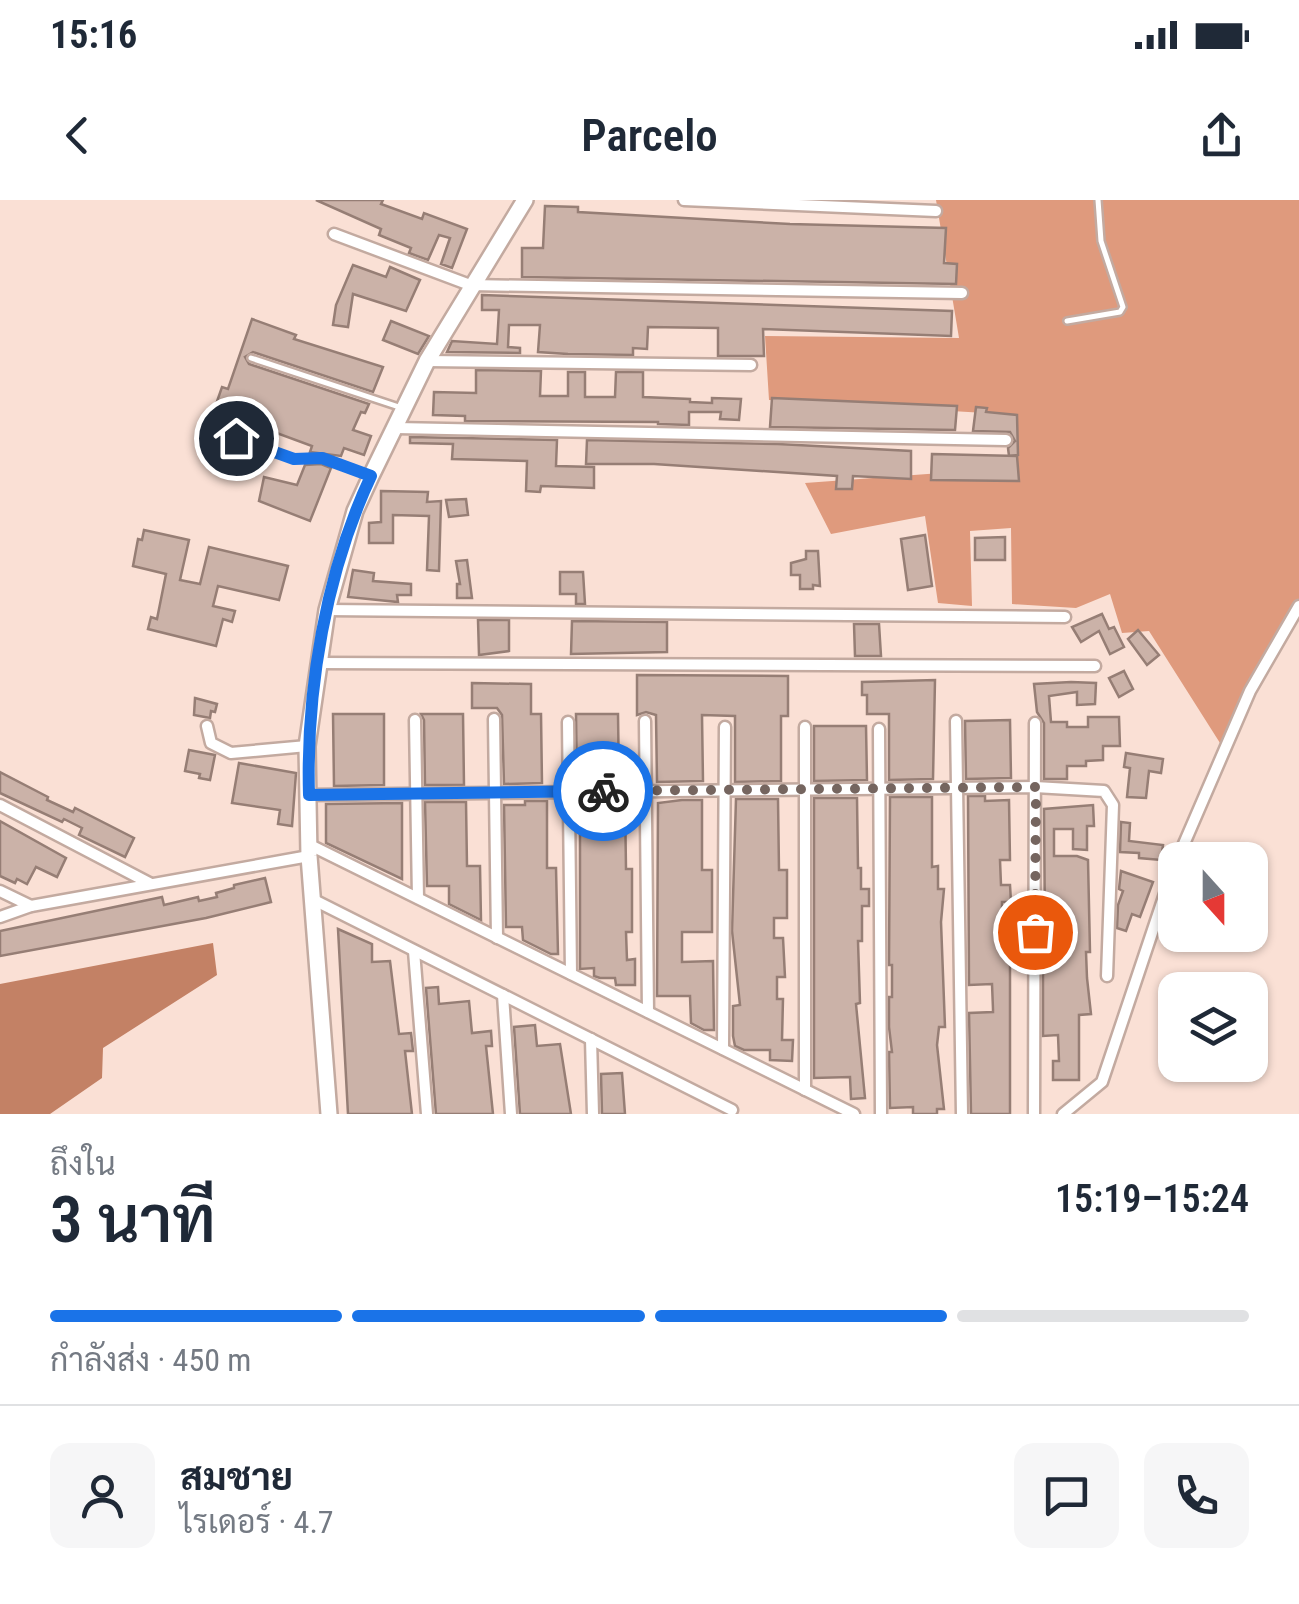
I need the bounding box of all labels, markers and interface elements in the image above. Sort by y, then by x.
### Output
text: 15:16 [50,13,137,57]
icon: back [50,108,105,163]
icon: share [1194,108,1249,163]
text: Parcelo [581,109,718,162]
pin [194,396,279,481]
icon: home [209,411,264,466]
courier [553,741,653,841]
icon: bike [576,764,631,819]
north arrow [1158,842,1268,952]
map controls [1158,842,1268,1082]
pin [993,890,1078,975]
icon: bag [1008,905,1063,960]
button: layers [1158,972,1268,1082]
text: ถึงใน [50,1145,116,1183]
text: 15:19–15:24 [1055,1177,1249,1221]
text: 3 นาที [50,1182,216,1258]
text: กำลังส่ง · 450 m [50,1341,251,1379]
button: person [50,1443,155,1548]
button: chat [1014,1443,1119,1548]
button: phone [1144,1443,1249,1548]
text: สมชาย [180,1455,293,1499]
text: ไรเดอร์ · 4.7 [180,1503,334,1541]

